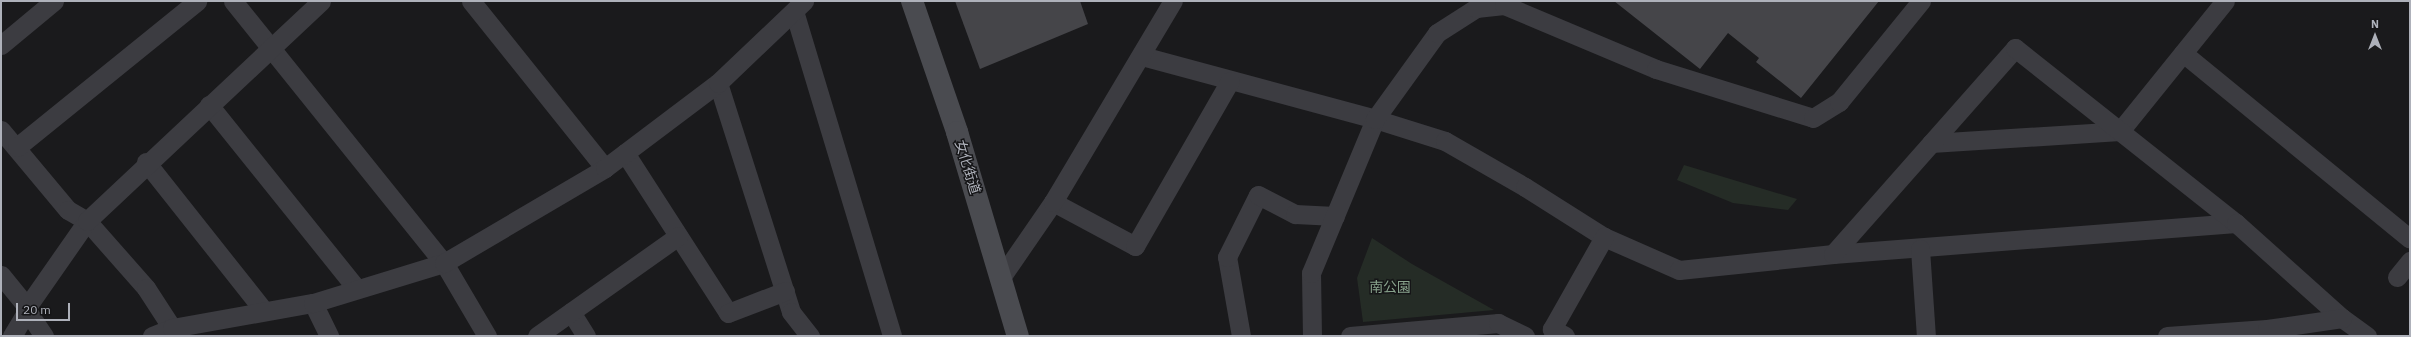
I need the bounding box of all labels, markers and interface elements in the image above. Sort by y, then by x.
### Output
north arrow [2355,16,2395,56]
text: N [2371,17,2379,31]
street label: 女化街道 [952,138,984,196]
park label: 南公園 [1369,279,1411,295]
scale bar [18,295,72,321]
text: 20 m [23,302,51,317]

